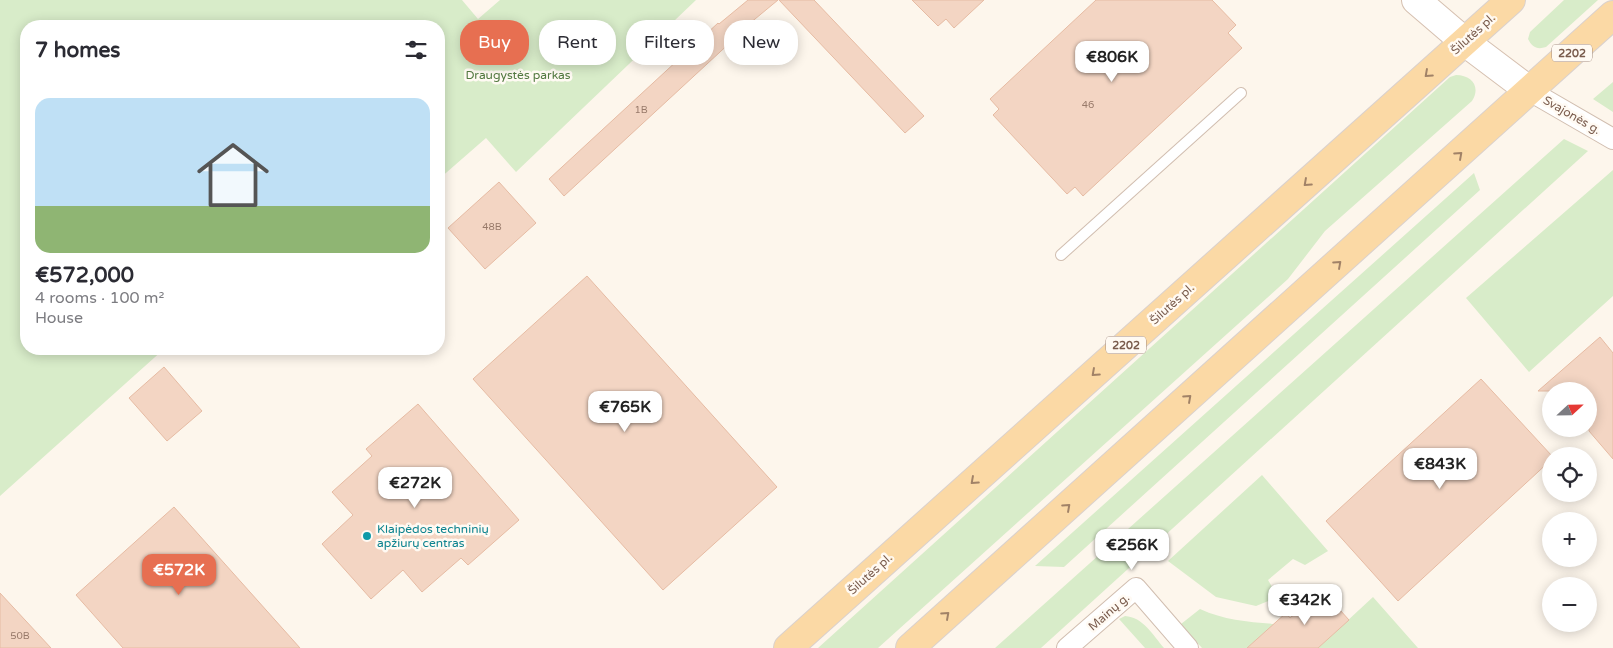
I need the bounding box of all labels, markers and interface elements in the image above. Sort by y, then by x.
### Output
street label: Šilutės pl. [1448,11,1498,57]
chip: Buy [460,20,529,65]
chip: Rent [539,20,616,65]
chip: Filters [626,20,714,65]
chip: New [724,20,798,65]
icon: filters [402,36,430,64]
text: 7 homes [35,38,120,63]
pin: €806K [1077,41,1147,83]
road number: 2202 [1552,44,1592,62]
text: €806K [1086,47,1138,67]
park label: Draugystės parkas [465,68,571,82]
one-way arrow [1425,69,1434,78]
street label: Svajonės g. [1541,93,1603,137]
house number: 46 [1082,99,1094,111]
house number: 1B [634,104,648,116]
icon: home [188,130,278,220]
one-way arrow [1453,152,1462,161]
one-way arrow [1304,177,1313,186]
house number: 48B [482,221,502,233]
one-way arrow [1332,261,1341,270]
text: €572,000 [35,263,134,288]
street label: Šilutės pl. [1147,281,1197,327]
text: 4 rooms · 100 m² [35,288,164,308]
text: House [35,308,83,328]
road number: 2202 [1106,336,1146,354]
one-way arrow [1091,367,1100,376]
north arrow [1542,382,1598,438]
map controls [1542,382,1597,632]
pin: €765K [590,390,660,433]
one-way arrow [1182,395,1191,404]
text: €765K [599,397,651,417]
button: locate [1542,447,1597,502]
pin: €843K [1405,448,1475,490]
text: €843K [1414,454,1466,474]
pin: €272K [380,466,450,509]
text: €272K [389,473,441,493]
one-way arrow [970,475,979,484]
one-way arrow [1061,504,1070,513]
button: + [1542,512,1597,567]
place label: Klaipėdos techninių apžiurų centras [377,522,489,550]
pin: €256K [1097,528,1167,571]
marker: Klaipėdos techninių apžiurų centras [361,530,373,542]
text: €256K [1106,535,1158,555]
street label: Šilutės pl. [845,551,895,597]
pin: €572K [144,554,214,596]
text: €572K [153,560,205,580]
button: − [1542,577,1597,632]
pin: €342K [1270,584,1340,626]
street label: Mainų g. [1086,590,1132,634]
text: €342K [1279,590,1331,610]
one-way arrow [940,612,949,621]
house number: 50B [10,630,30,642]

